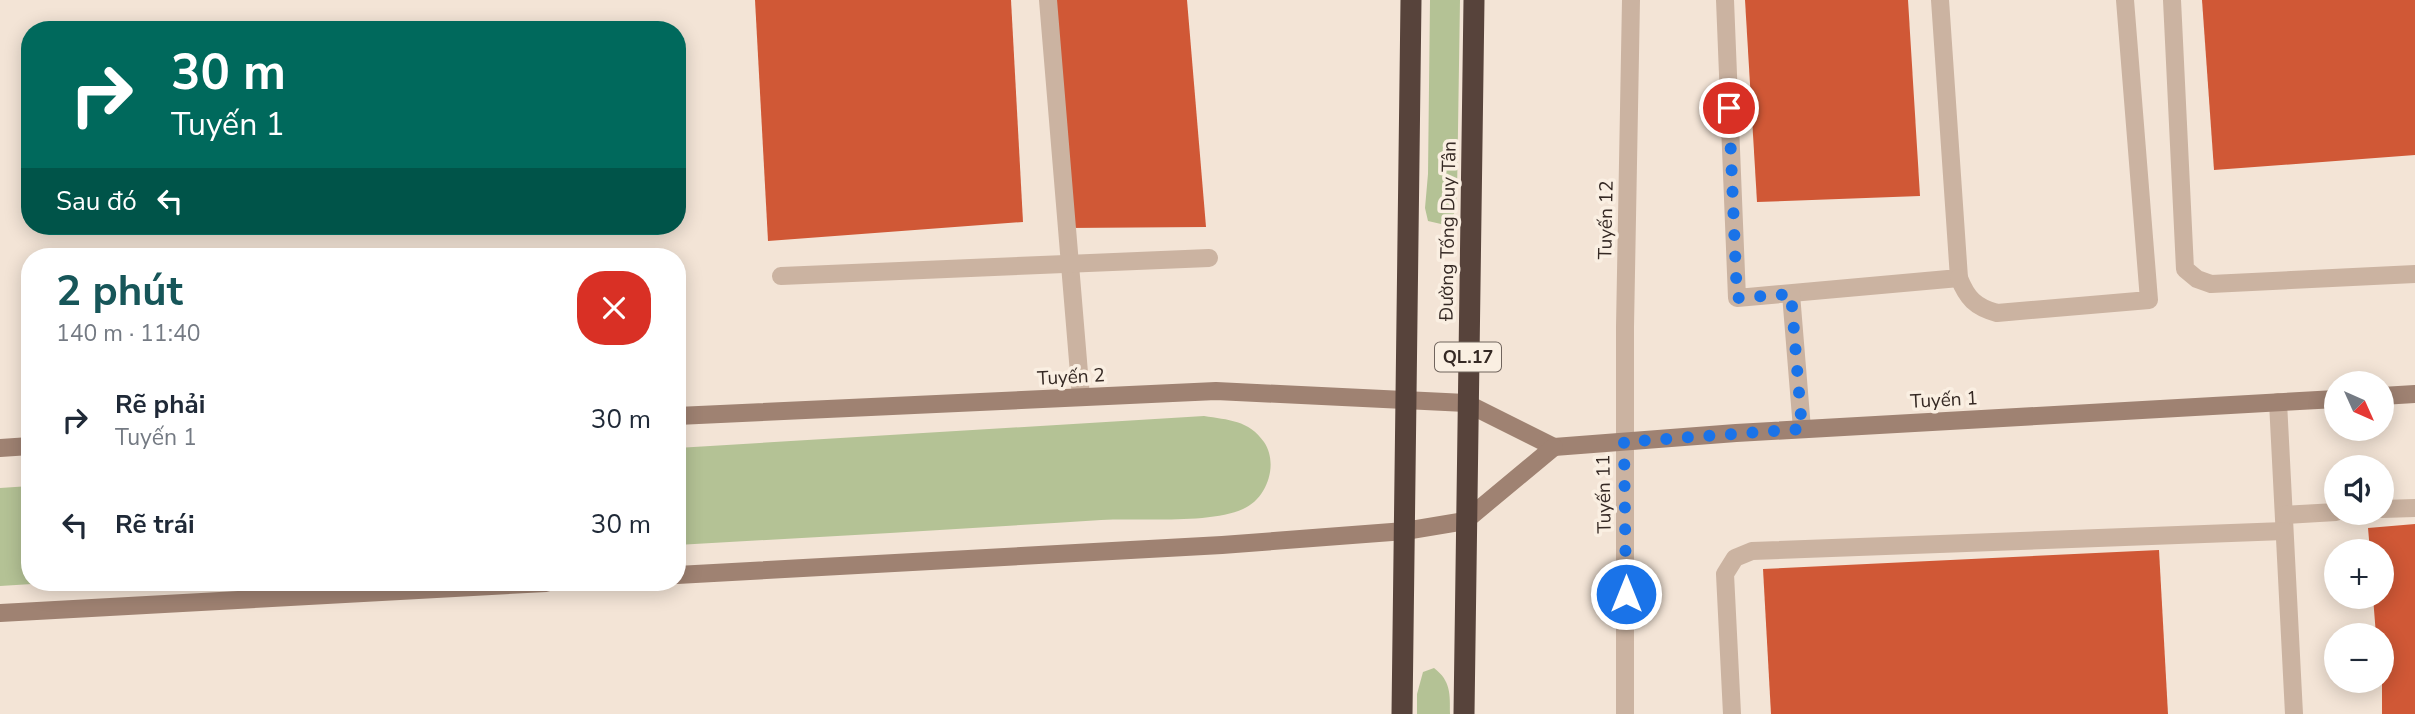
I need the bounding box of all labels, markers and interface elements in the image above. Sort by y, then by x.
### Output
text: 30 m [171,39,286,106]
icon: right [56,49,147,140]
pin [1699,78,1759,138]
icon: arrive [1710,89,1748,127]
text: Tuyến 1 [171,103,285,146]
street label: Đường Tống Duy Tân [1433,141,1463,322]
street label: Tuyến 12 [1592,180,1620,260]
icon: left [151,182,189,220]
text: Sau đó [56,184,137,219]
text: 2 phút [56,263,183,320]
button: close [577,271,651,345]
text: 140 m · 11:40 [56,318,201,349]
road number: QL.17 [1435,342,1501,372]
street label: Tuyến 2 [1037,362,1105,392]
north arrow [2324,371,2394,441]
map controls [2324,371,2394,693]
street label: Tuyến 1 [1910,385,1978,415]
text: Rẽ phải [115,387,205,422]
icon: right [56,401,94,439]
text: 30 m [591,402,651,437]
text: Tuyến 1 [115,422,197,453]
street label: Tuyến 11 [1590,454,1618,534]
button: sound [2324,455,2394,525]
icon: left [56,506,94,544]
text: Rẽ trái [115,507,195,542]
text: 30 m [591,507,651,542]
button: + [2324,539,2394,609]
position arrow [1589,557,1663,631]
button: − [2324,623,2394,693]

